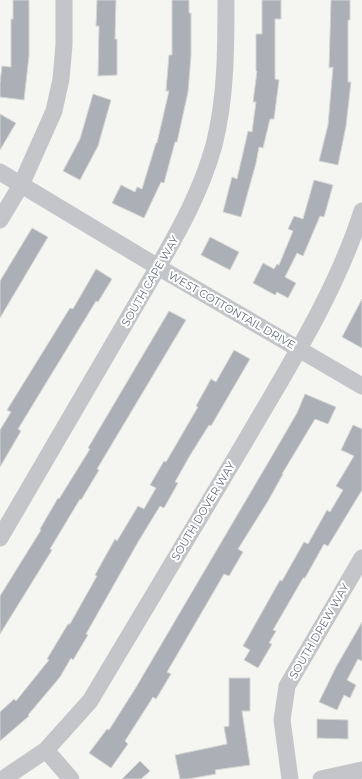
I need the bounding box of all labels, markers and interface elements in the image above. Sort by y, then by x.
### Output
street label: SOUTH CAPE WAY [118,233,182,329]
street label: WEST COTTONTAIL DRIVE [166,268,298,352]
street label: SOUTH DOVER WAY [168,459,238,563]
street label: SOUTH DREW WAY [286,581,352,681]

